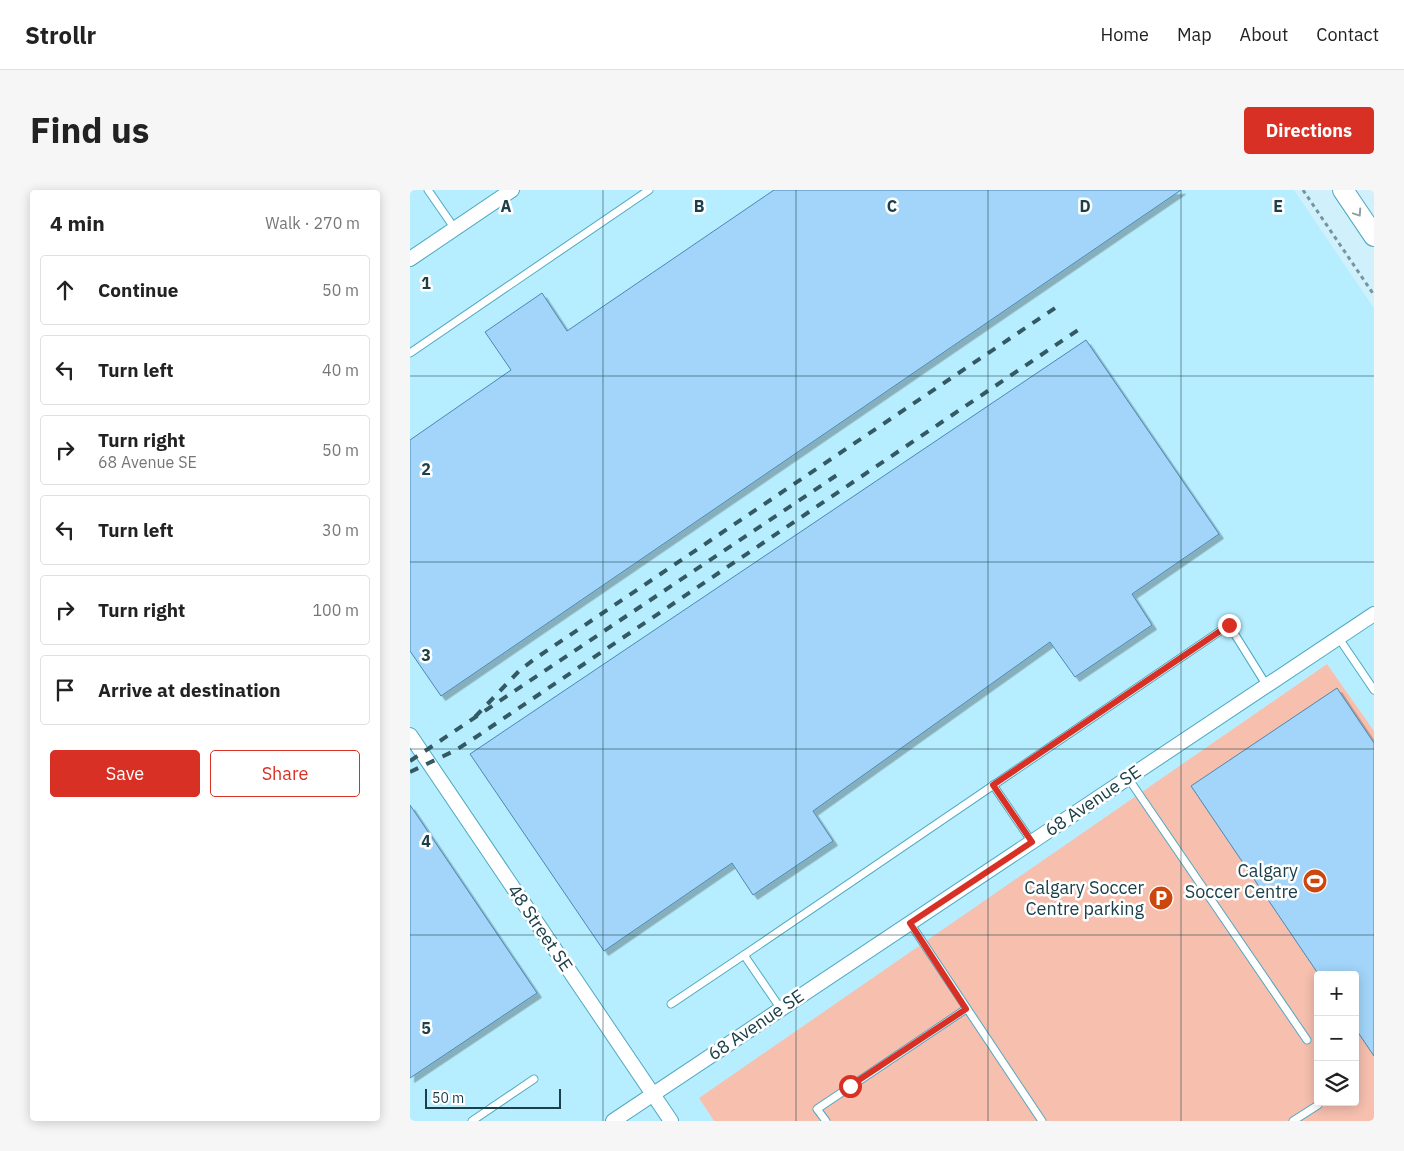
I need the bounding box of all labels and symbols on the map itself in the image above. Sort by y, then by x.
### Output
text: A [501,196,512,216]
text: B [694,196,705,216]
text: C [887,196,897,216]
text: D [1079,196,1091,216]
text: E [1273,196,1283,216]
one-way arrow [1352,208,1362,217]
text: 1 [421,273,431,293]
text: 2 [421,459,431,479]
route end [1218,614,1241,637]
text: 3 [421,645,431,665]
street label: 68 Avenue SE [1040,760,1145,841]
text: 4 [421,831,431,851]
place label: Calgary Soccer Centre [1185,859,1298,903]
sports icon: Calgary Soccer Centre [1302,868,1328,894]
place label: Calgary Soccer Centre parking [1024,876,1144,920]
street label: 48 Street SE [503,880,578,976]
parking icon: Calgary Soccer Centre parking [1148,885,1174,911]
street label: 68 Avenue SE [703,984,808,1065]
text: 5 [421,1018,431,1038]
route start [839,1075,862,1098]
scale bar [425,1086,561,1109]

